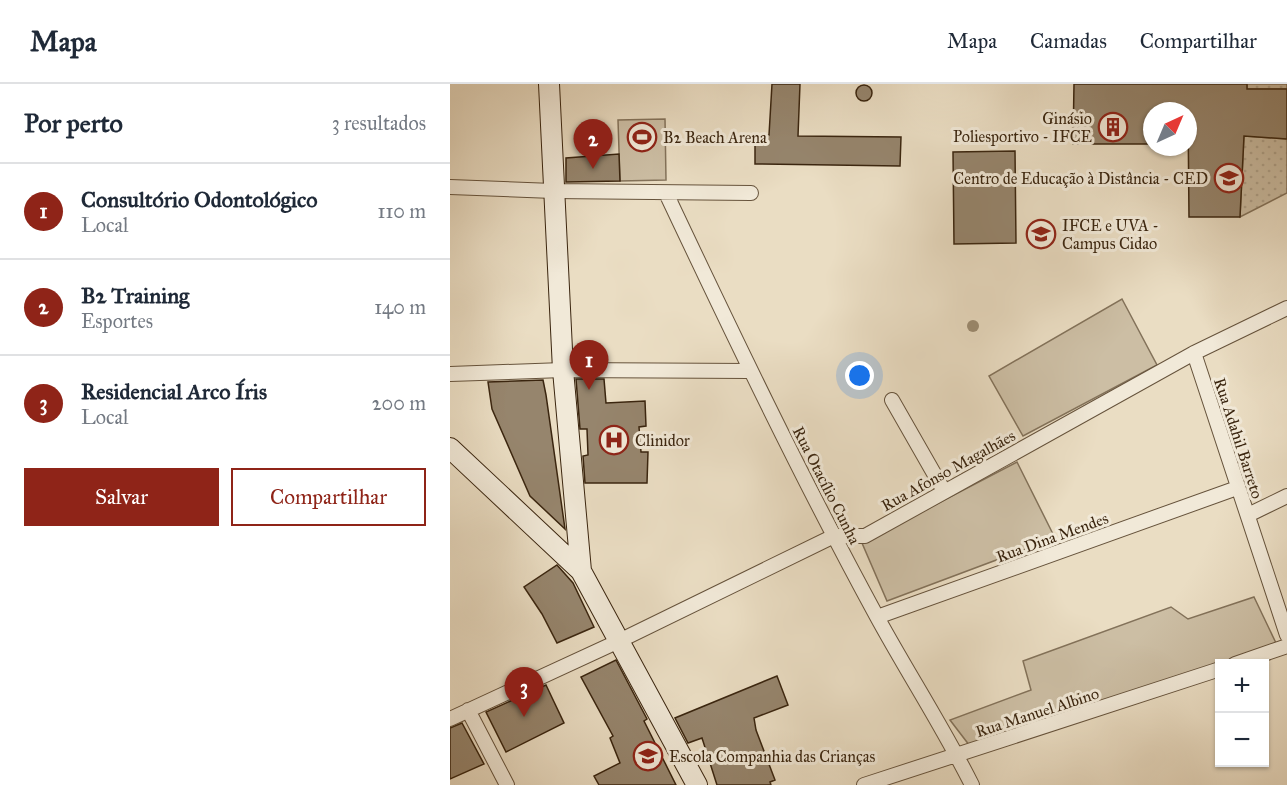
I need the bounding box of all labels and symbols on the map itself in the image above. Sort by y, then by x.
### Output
north arrow [1143,102,1197,156]
place label: Ginásio Poliesportivo - IFCE [953,109,1092,146]
building icon: Ginásio Poliesportivo - IFCE [1097,111,1129,143]
pin: 2 [574,120,612,169]
sports icon: B2 Beach Arena [626,121,658,153]
place label: B2 Beach Arena [663,128,767,147]
school or university icon: Centro de Educação à Distância - CED [1213,162,1245,194]
place label: Centro de Educação à Distância - CED [953,169,1208,188]
place label: IFCE e UVA - Campus Cidao [1062,216,1159,253]
school or university icon: IFCE e UVA - Campus Cidao [1025,218,1057,250]
pin: 1 [570,340,608,390]
your location [845,361,874,390]
street label: Rua Adahil Barreto [1210,375,1267,501]
street label: Rua Otacílio Cunha [789,423,865,547]
hospital icon: Clinidor [598,424,630,456]
street label: Rua Afonso Magalhães [878,426,1019,516]
place label: Clinidor [635,431,690,450]
street label: Rua Dina Mendes [994,508,1111,567]
pin: 3 [504,668,544,717]
street label: Rua Manuel Albino [973,684,1101,741]
school or university icon: Escola Companhia das Crianças [632,740,664,772]
place label: Escola Companhia das Crianças [669,747,875,766]

